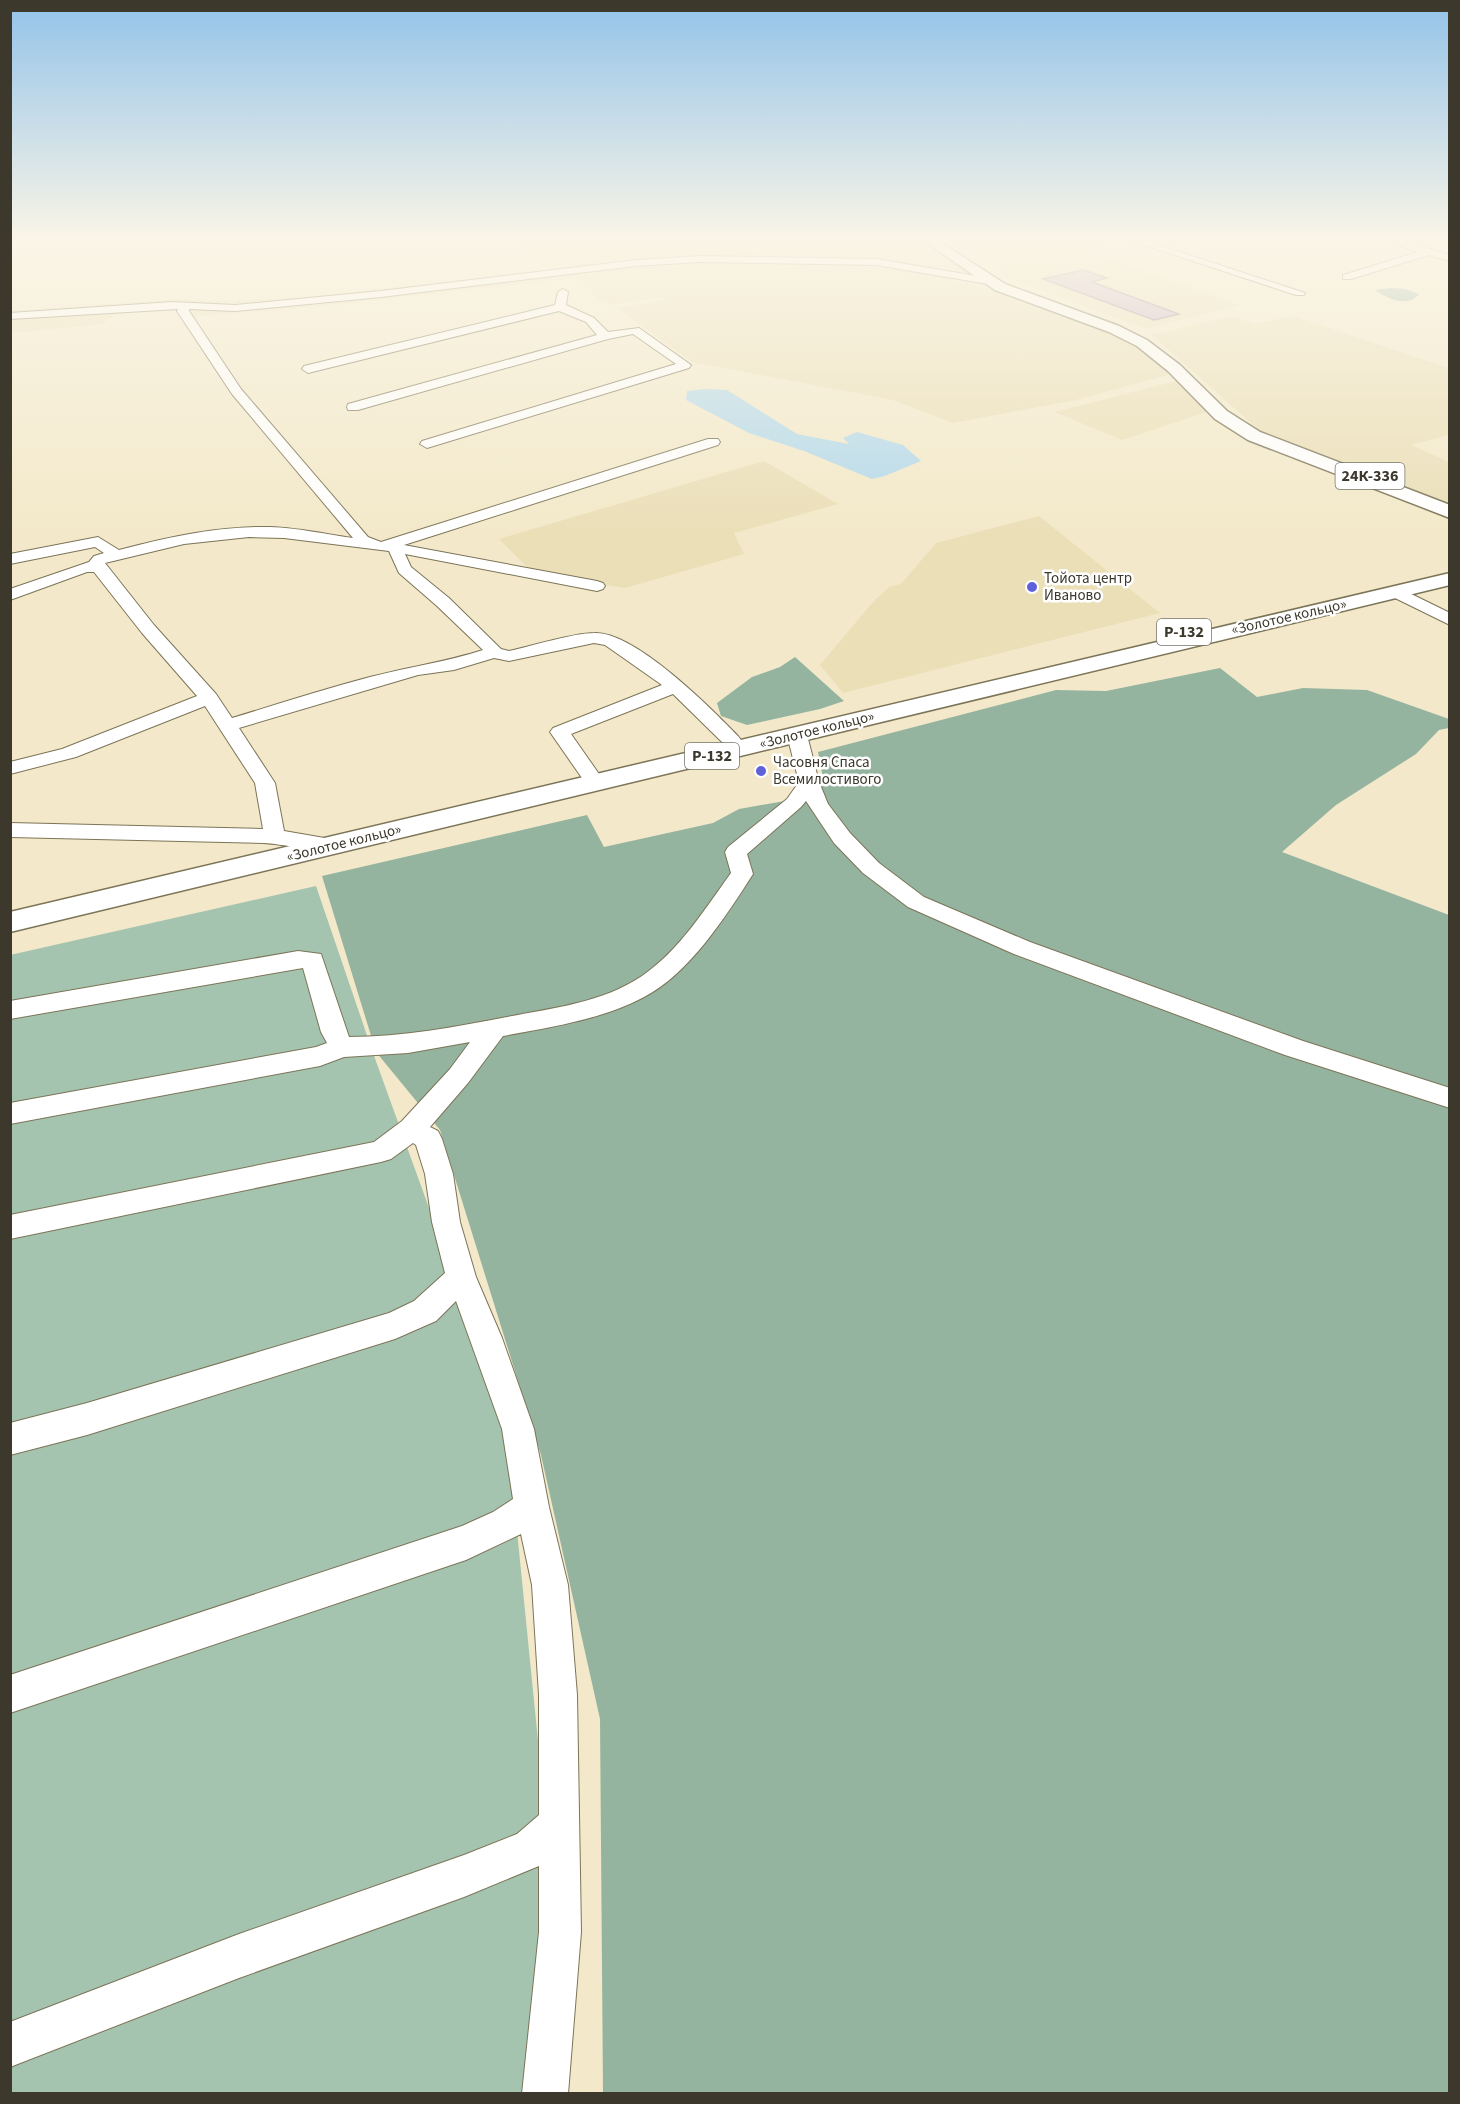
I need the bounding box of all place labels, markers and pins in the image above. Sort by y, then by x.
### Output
place label: Тойота центр Иваново [1044,568,1132,606]
marker: Тойота центр Иваново [1025,580,1039,594]
place label: Часовня Спаса Всемилостивого [773,752,881,790]
marker: Часовня Спаса Всемилостивого [754,764,768,778]

